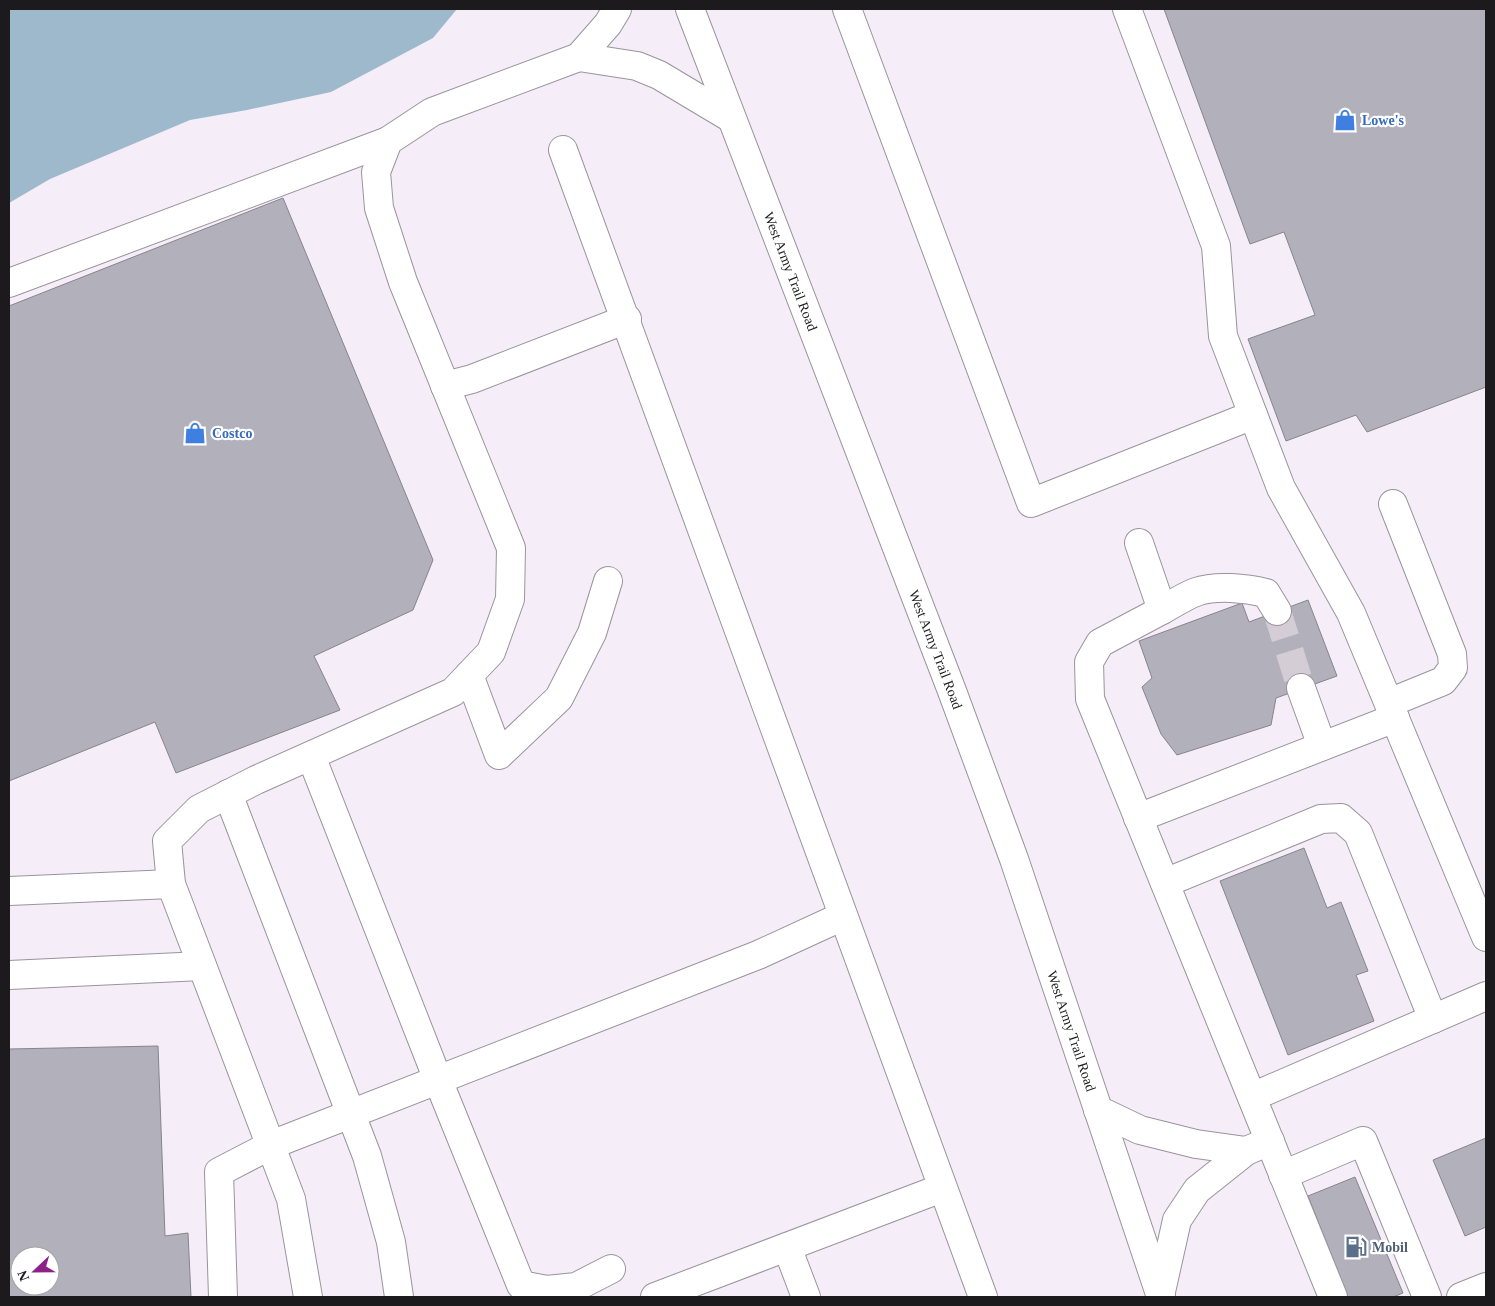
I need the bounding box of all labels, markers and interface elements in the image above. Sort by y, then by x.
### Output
shop icon: Lowe's [1332,107,1358,133]
place label: Lowe's [1362,113,1405,128]
street label: West Army Trail Road [761,210,820,333]
shop icon: Costco [182,420,208,446]
place label: Costco [212,426,252,441]
street label: West Army Trail Road [906,588,965,711]
street label: West Army Trail Road [1044,969,1098,1093]
fuel station icon: Mobil [1343,1234,1369,1260]
place label: Mobil [1372,1240,1408,1255]
north arrow [10,1246,60,1296]
text: N [15,1268,32,1283]

